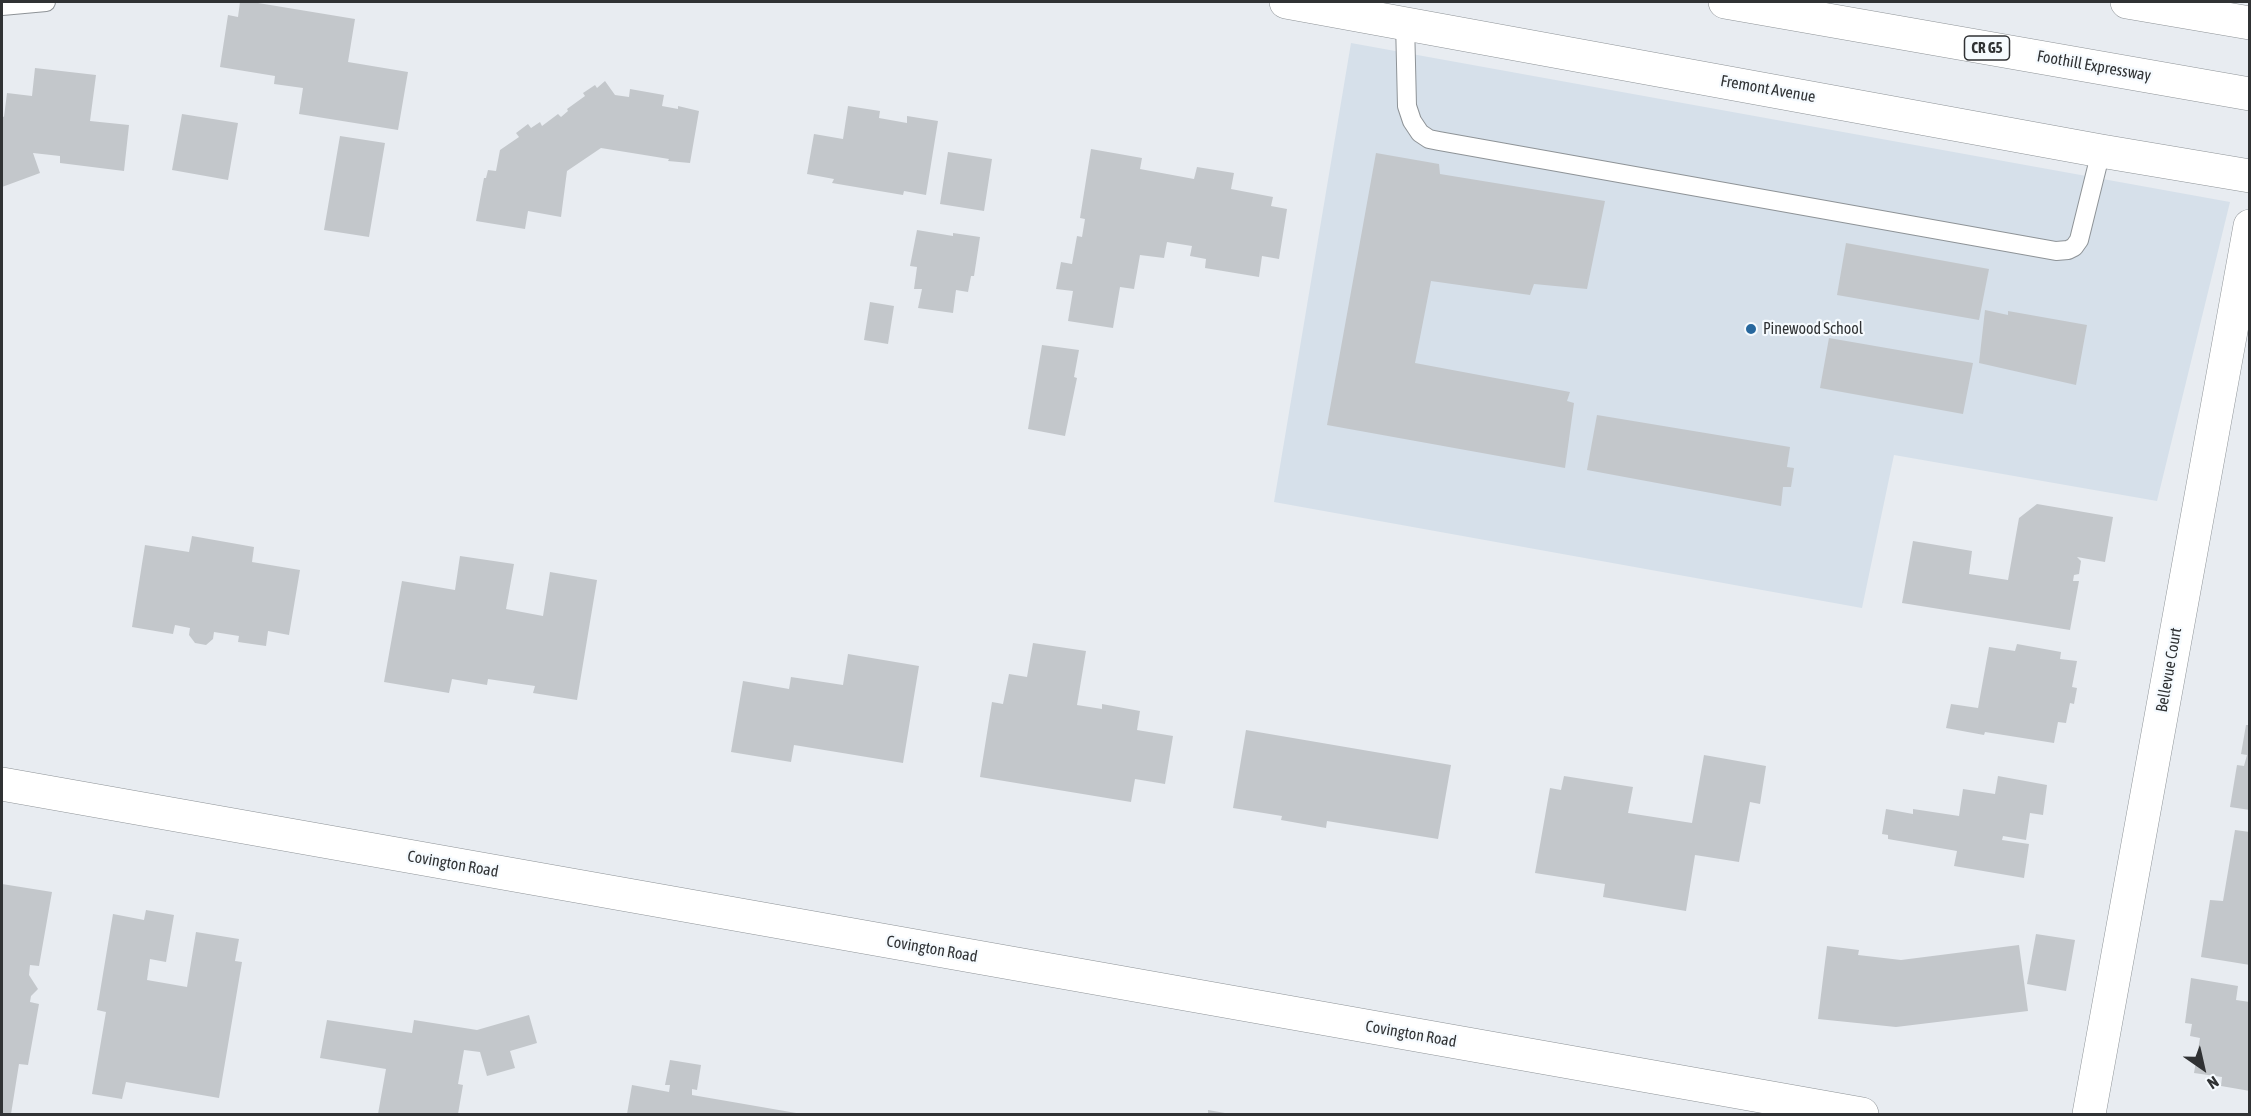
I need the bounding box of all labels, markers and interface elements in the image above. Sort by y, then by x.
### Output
road number: CR G5 [1964,36,2010,60]
street label: Foothill Expressway [2035,47,2153,85]
street label: Fremont Avenue [1719,71,1817,107]
place label: Pinewood School [1763,319,1863,339]
marker: Pinewood School [1744,322,1758,336]
street label: Bellevue Court [2152,626,2186,714]
street label: Covington Road [406,847,500,881]
street label: Covington Road [885,932,979,966]
street label: Covington Road [1364,1017,1458,1051]
north arrow [2173,1038,2233,1098]
text: N [2204,1073,2222,1093]

